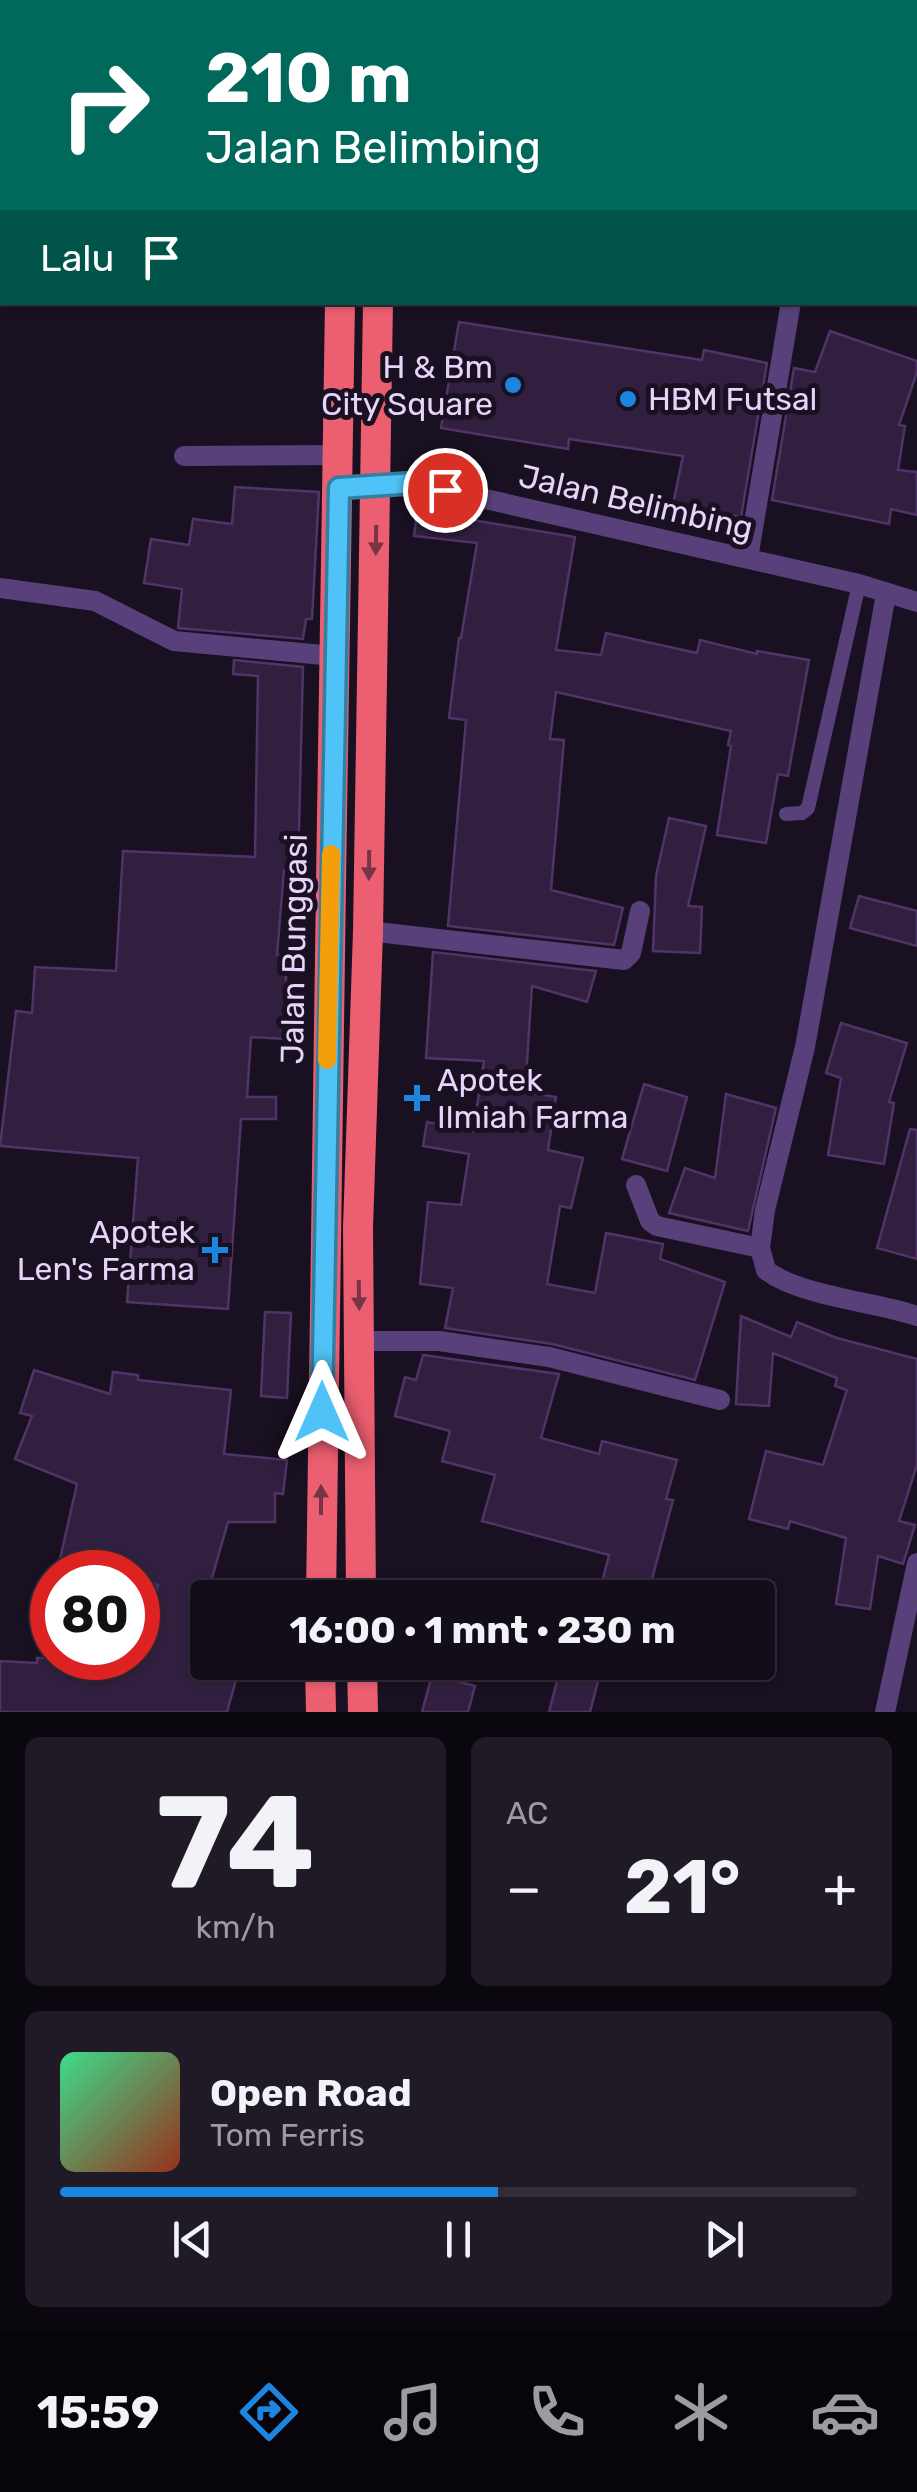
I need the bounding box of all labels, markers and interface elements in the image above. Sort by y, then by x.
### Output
text: 210 m [205,37,412,120]
icon: right [40,40,170,170]
text: Jalan Belimbing [205,121,541,174]
icon: arrive [134,230,189,285]
text: Lalu [40,235,114,281]
place label: H & Bm City Square [321,348,493,423]
marker: H & Bm City Square [502,374,524,396]
place label: HBM Futsal [648,380,817,418]
marker: HBM Futsal [617,388,639,410]
pin [403,448,488,533]
street label: Jalan Belimbing [515,457,757,547]
icon: arrive [418,463,473,518]
one-way arrow [367,524,383,556]
street label: Jalan Bunggasi [273,833,315,1065]
one-way arrow [361,849,377,881]
place label: Apotek Ilmiah Farma [437,1061,628,1136]
marker: Apotek Ilmiah Farma [406,1087,428,1109]
place label: Apotek Len's Farma [17,1213,195,1288]
marker: Apotek Len's Farma [204,1239,226,1261]
one-way arrow [351,1279,367,1311]
position arrow [270,1360,374,1464]
one-way arrow [314,1484,330,1516]
speed limit sign: 80 [30,1550,160,1680]
text: 16:00 · 1 mnt · 230 m [289,1607,676,1653]
text: 74 [156,1765,315,1920]
text: AC [506,1794,548,1832]
text: 21° [624,1843,741,1932]
text: − [506,1856,542,1921]
text: + [823,1856,857,1921]
text: km/h [196,1908,275,1946]
text: Open Road [210,2070,412,2116]
text: Tom Ferris [210,2116,365,2154]
icon: previous [165,2212,220,2267]
icon: pause [431,2212,486,2267]
icon: next [697,2212,752,2267]
icon: directions [234,2377,304,2447]
icon: music [378,2377,448,2447]
icon: phone [522,2377,592,2447]
icon: climate [666,2377,736,2447]
icon: car [810,2377,880,2447]
text: 15:59 [37,2386,160,2439]

